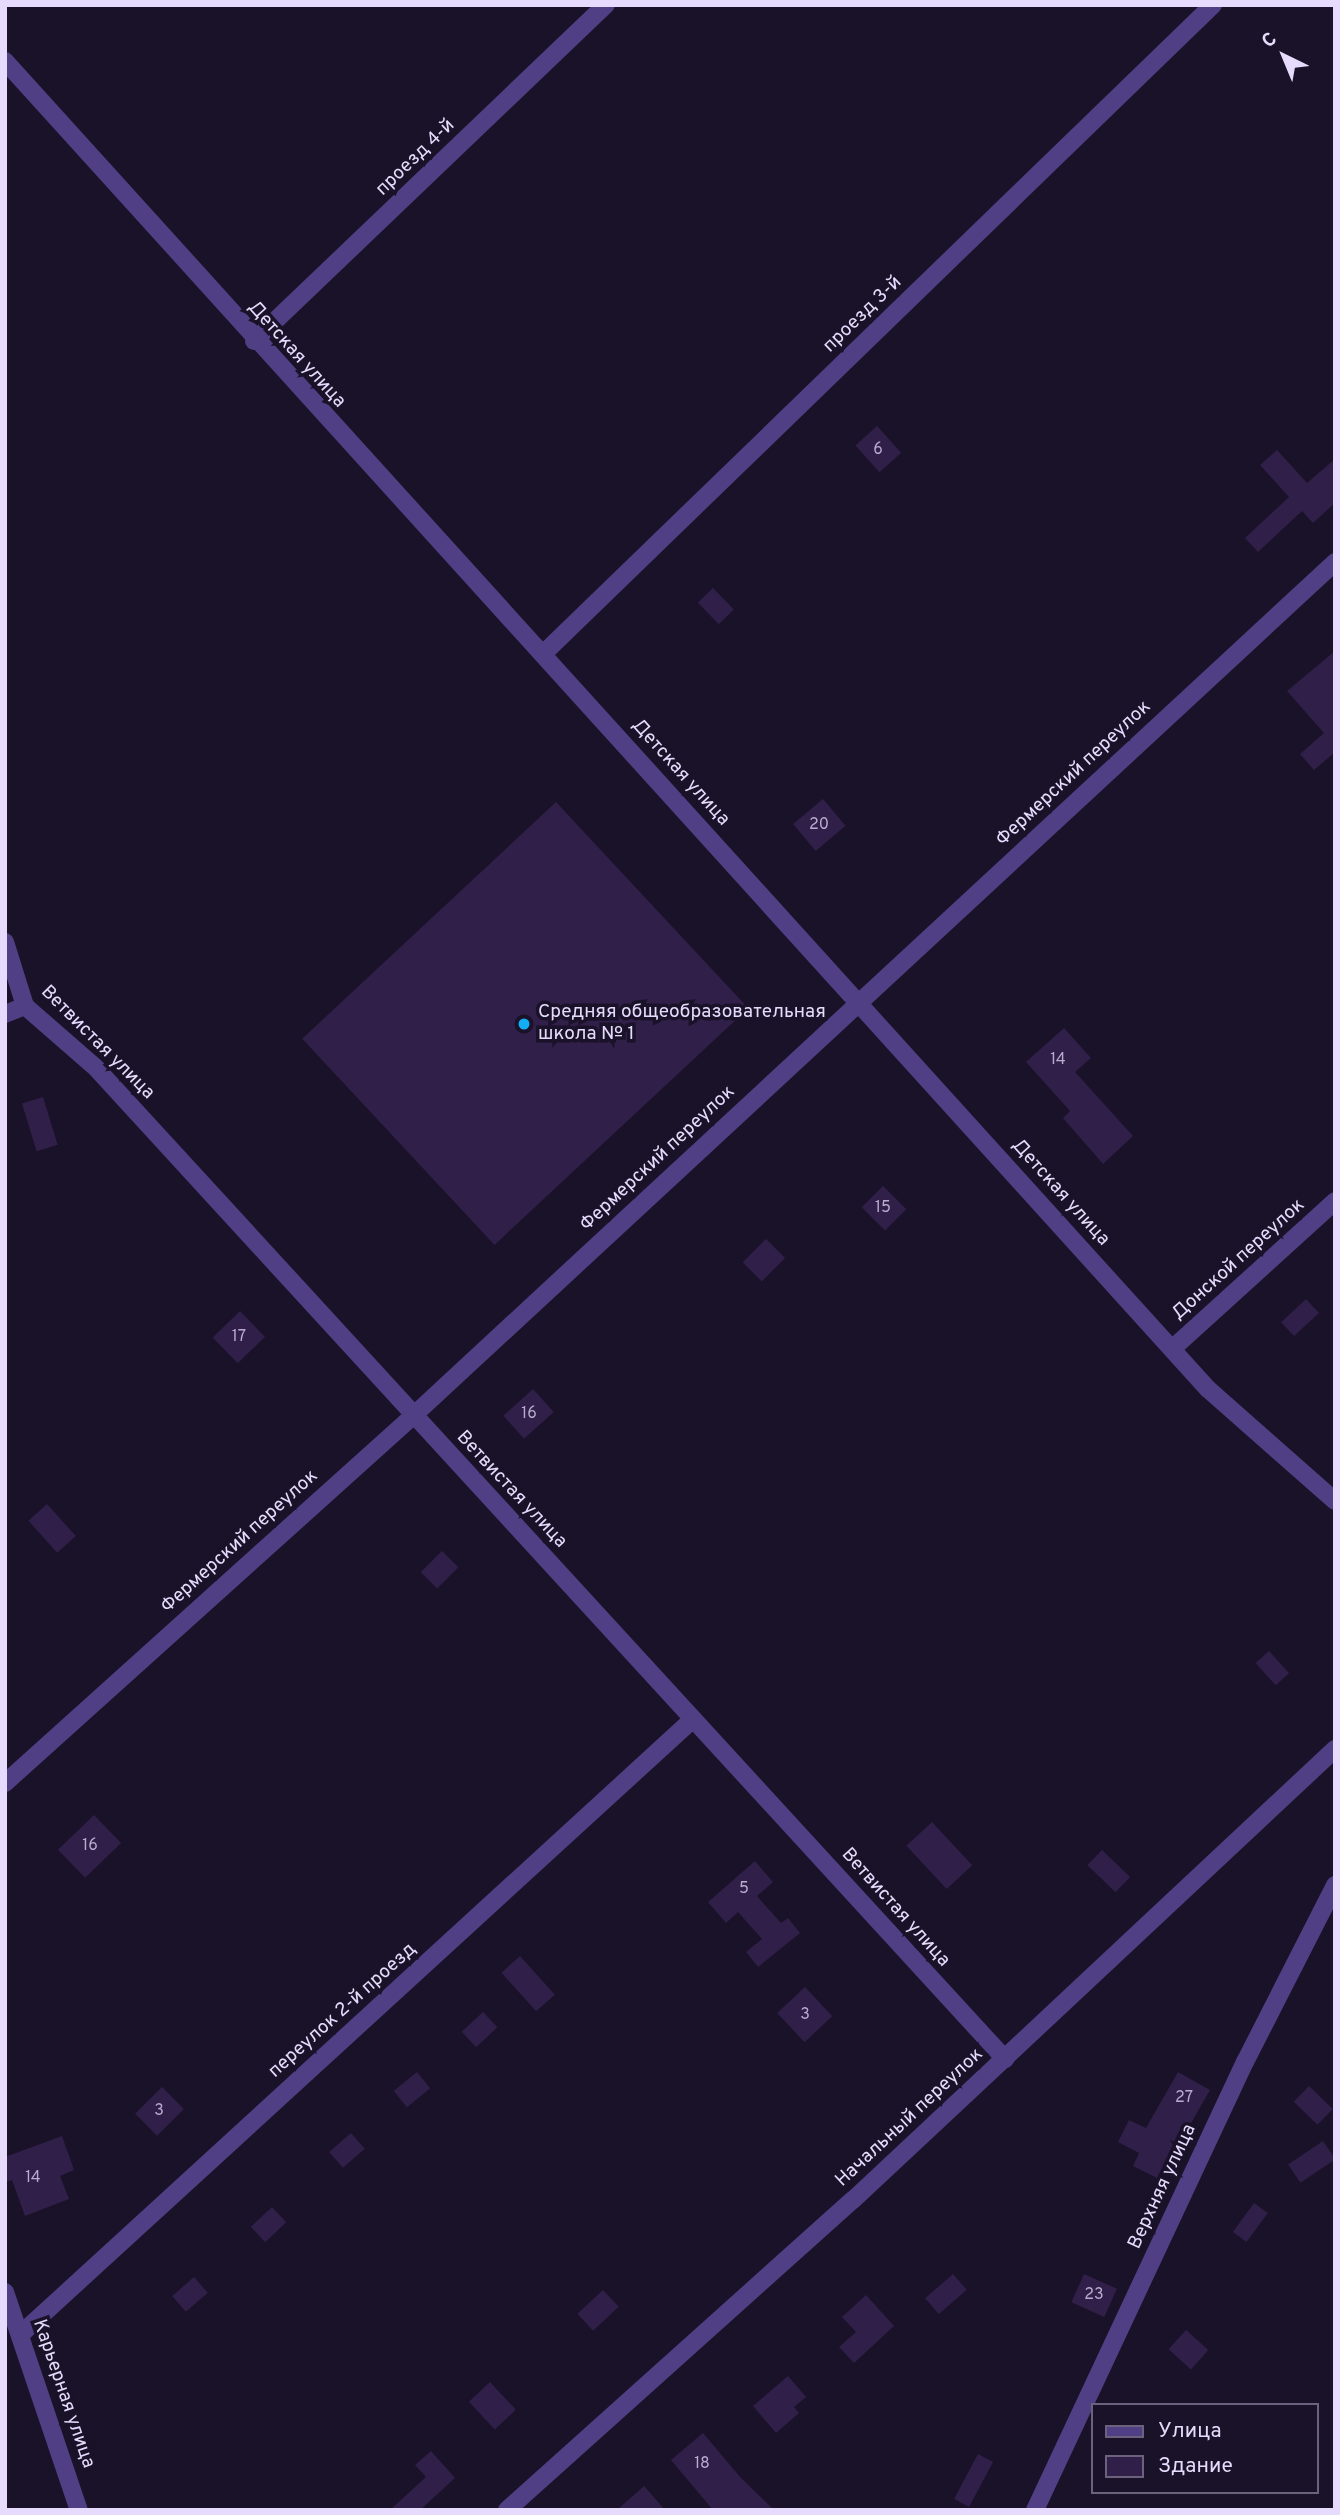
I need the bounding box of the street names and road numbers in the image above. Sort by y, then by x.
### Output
street label: проезд 4-й [372,115,460,201]
street label: проезд 3-й [819,272,907,358]
street label: Детская улица [242,297,350,413]
street label: Фермерский переулок [992,696,1156,852]
street label: Детская улица [626,715,734,831]
street label: Ветвистая улица [35,981,159,1105]
street label: Фермерский переулок [576,1081,740,1237]
street label: Детская улица [1006,1135,1114,1251]
street label: Донской переулок [1168,1194,1310,1326]
street label: Ветвистая улица [451,1427,571,1553]
street label: Фермерский переулок [157,1465,323,1619]
street label: Ветвистая улица [836,1844,954,1972]
street label: переулок 2-й проезд [264,1939,422,2083]
street label: Начальный переулок [832,2044,988,2192]
street label: Верхняя улица [1124,2121,1202,2253]
street label: Карьерная улица [27,2317,99,2471]

